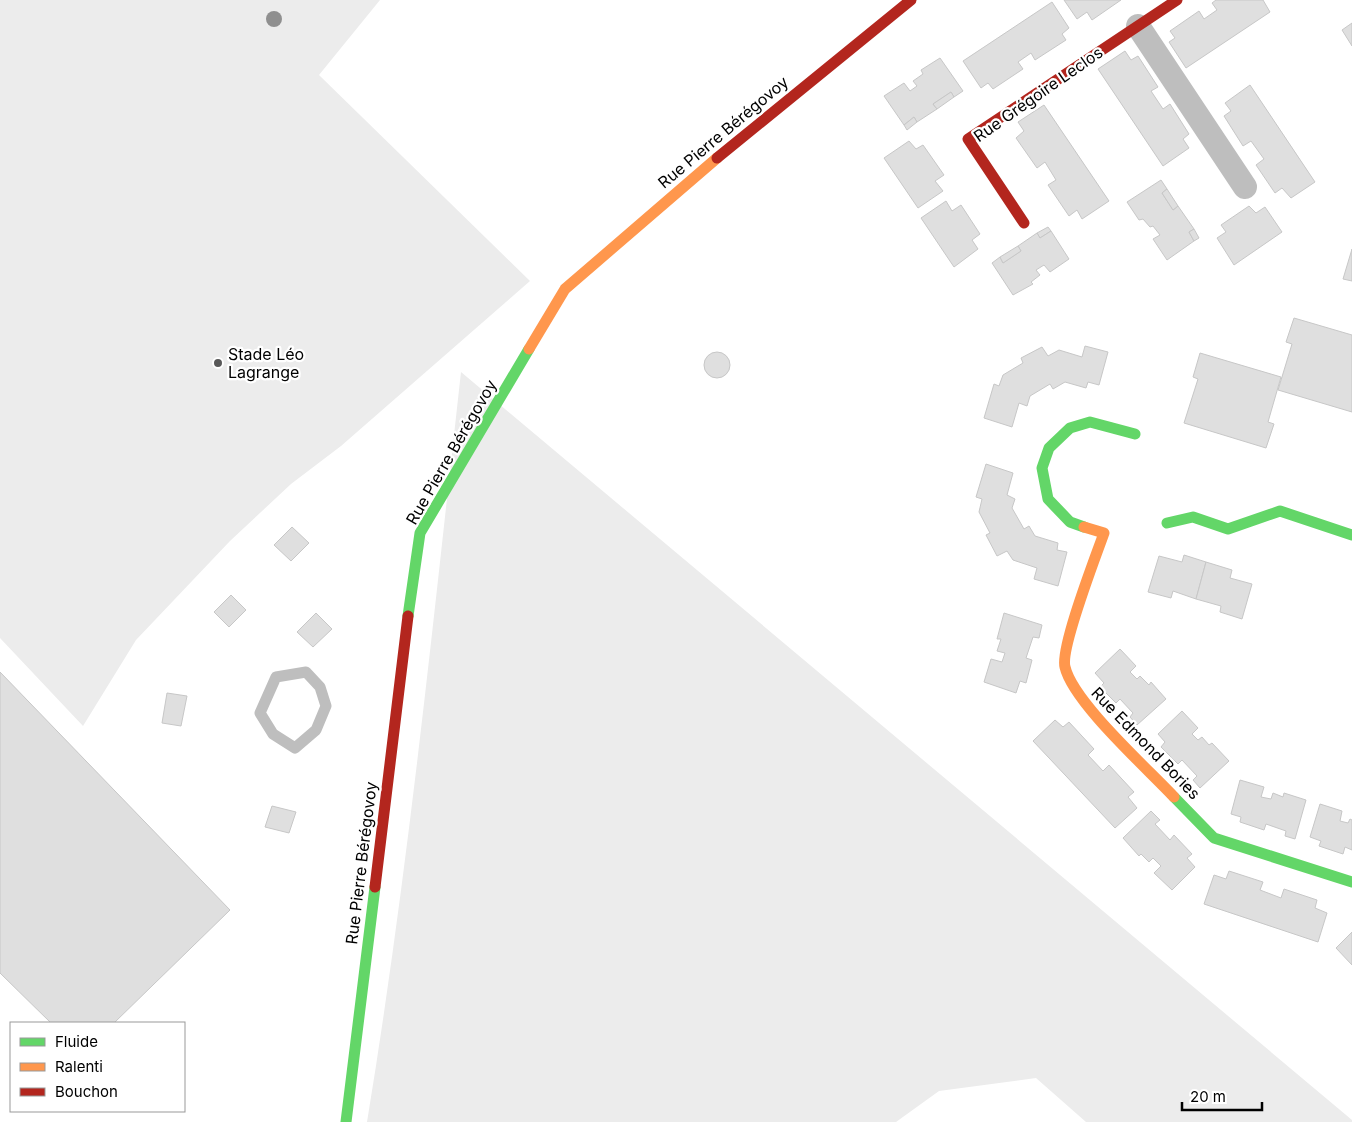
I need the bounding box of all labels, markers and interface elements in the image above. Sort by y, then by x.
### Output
street label: Rue Grégoire Leclos [970,42,1106,146]
street label: Rue Pierre Bérégovoy [654,72,792,192]
place label: Stade Léo Lagrange [228,344,304,382]
marker: Stade Léo Lagrange [212,357,224,369]
street label: Rue Pierre Bérégovoy [401,376,501,528]
street label: Rue Edmond Bories [1087,683,1205,803]
street label: Rue Pierre Bérégovoy [341,780,381,946]
legend [10,1022,185,1112]
text: Fluide [55,1032,98,1051]
text: Ralenti [55,1057,103,1076]
scale bar [1182,1080,1262,1112]
text: Bouchon [55,1082,118,1101]
text: 20 m [1190,1087,1226,1106]

